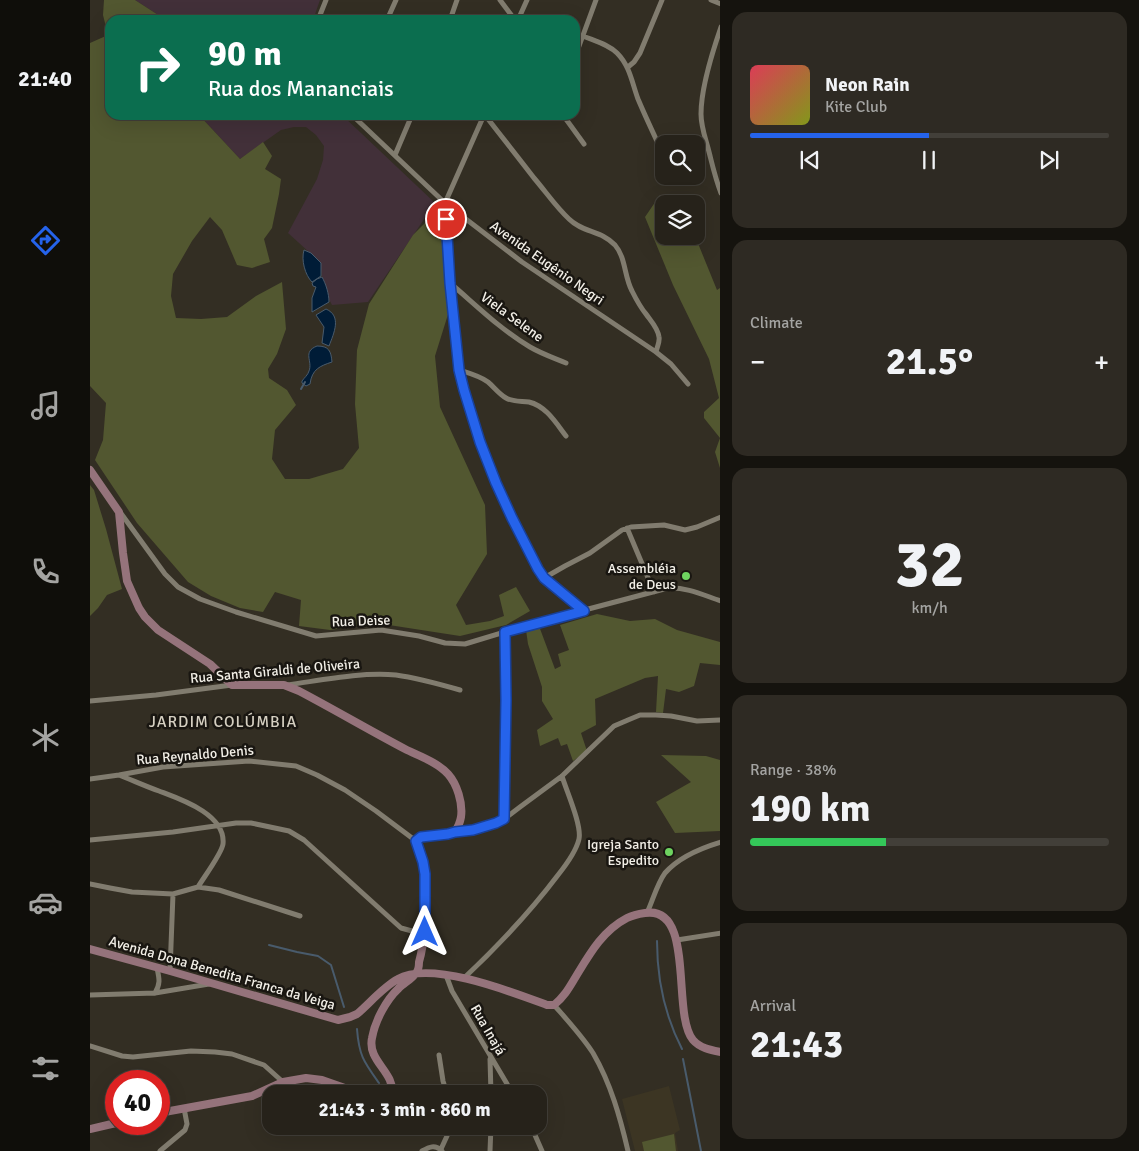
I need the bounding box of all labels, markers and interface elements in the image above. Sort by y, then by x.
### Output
text: 90 m [208,32,282,75]
icon: right [125,35,190,100]
text: 21:40 [18,65,72,92]
text: Neon Rain [825,73,910,97]
text: Rua dos Mananciais [208,75,394,102]
text: Kite Club [825,97,887,117]
map controls [655,135,705,245]
button: search [655,135,705,185]
icon: previous [796,146,824,174]
icon: pause [915,146,943,174]
icon: next [1035,146,1063,174]
button: layers [655,195,705,245]
pin [425,198,467,240]
icon: arrive [432,205,460,233]
street label: Avenida Eugênio Negri [487,217,607,309]
icon: directions [28,223,63,258]
street label: Viela Selene [477,289,547,345]
text: Climate [750,313,803,333]
text: 21.5° [886,338,973,385]
text: − [750,345,765,379]
text: + [1094,345,1109,379]
icon: music [28,388,63,423]
text: 32 [894,525,965,605]
icon: phone [28,554,63,589]
place label: Assembléia de Deus [608,560,676,593]
marker: Assembléia de Deus [680,570,692,582]
text: km/h [911,598,948,618]
street label: Rua Deise [331,611,391,631]
street label: Rua Santa Giraldi de Oliveira [189,655,361,687]
district label: JARDIM COLÚMBIA [149,712,297,732]
icon: climate [28,720,63,755]
street label: Rua Reynaldo Denis [136,741,254,769]
text: Range · 38% [750,760,836,780]
text: 190 km [750,785,871,832]
place label: Igreja Santo Espedito [587,836,659,869]
marker: Igreja Santo Espedito [663,846,675,858]
icon: car [28,885,63,920]
position arrow [398,905,450,957]
street label: Avenida Dona Benedita Franca da Veiga [107,932,337,1014]
text: Arrival [750,996,796,1016]
street label: Rua Inajá [467,1002,509,1058]
text: 21:43 [750,1021,843,1068]
icon: filters [28,1051,63,1086]
speed limit sign: 40 [105,1070,170,1135]
text: 21:43 · 3 min · 860 m [318,1098,491,1122]

